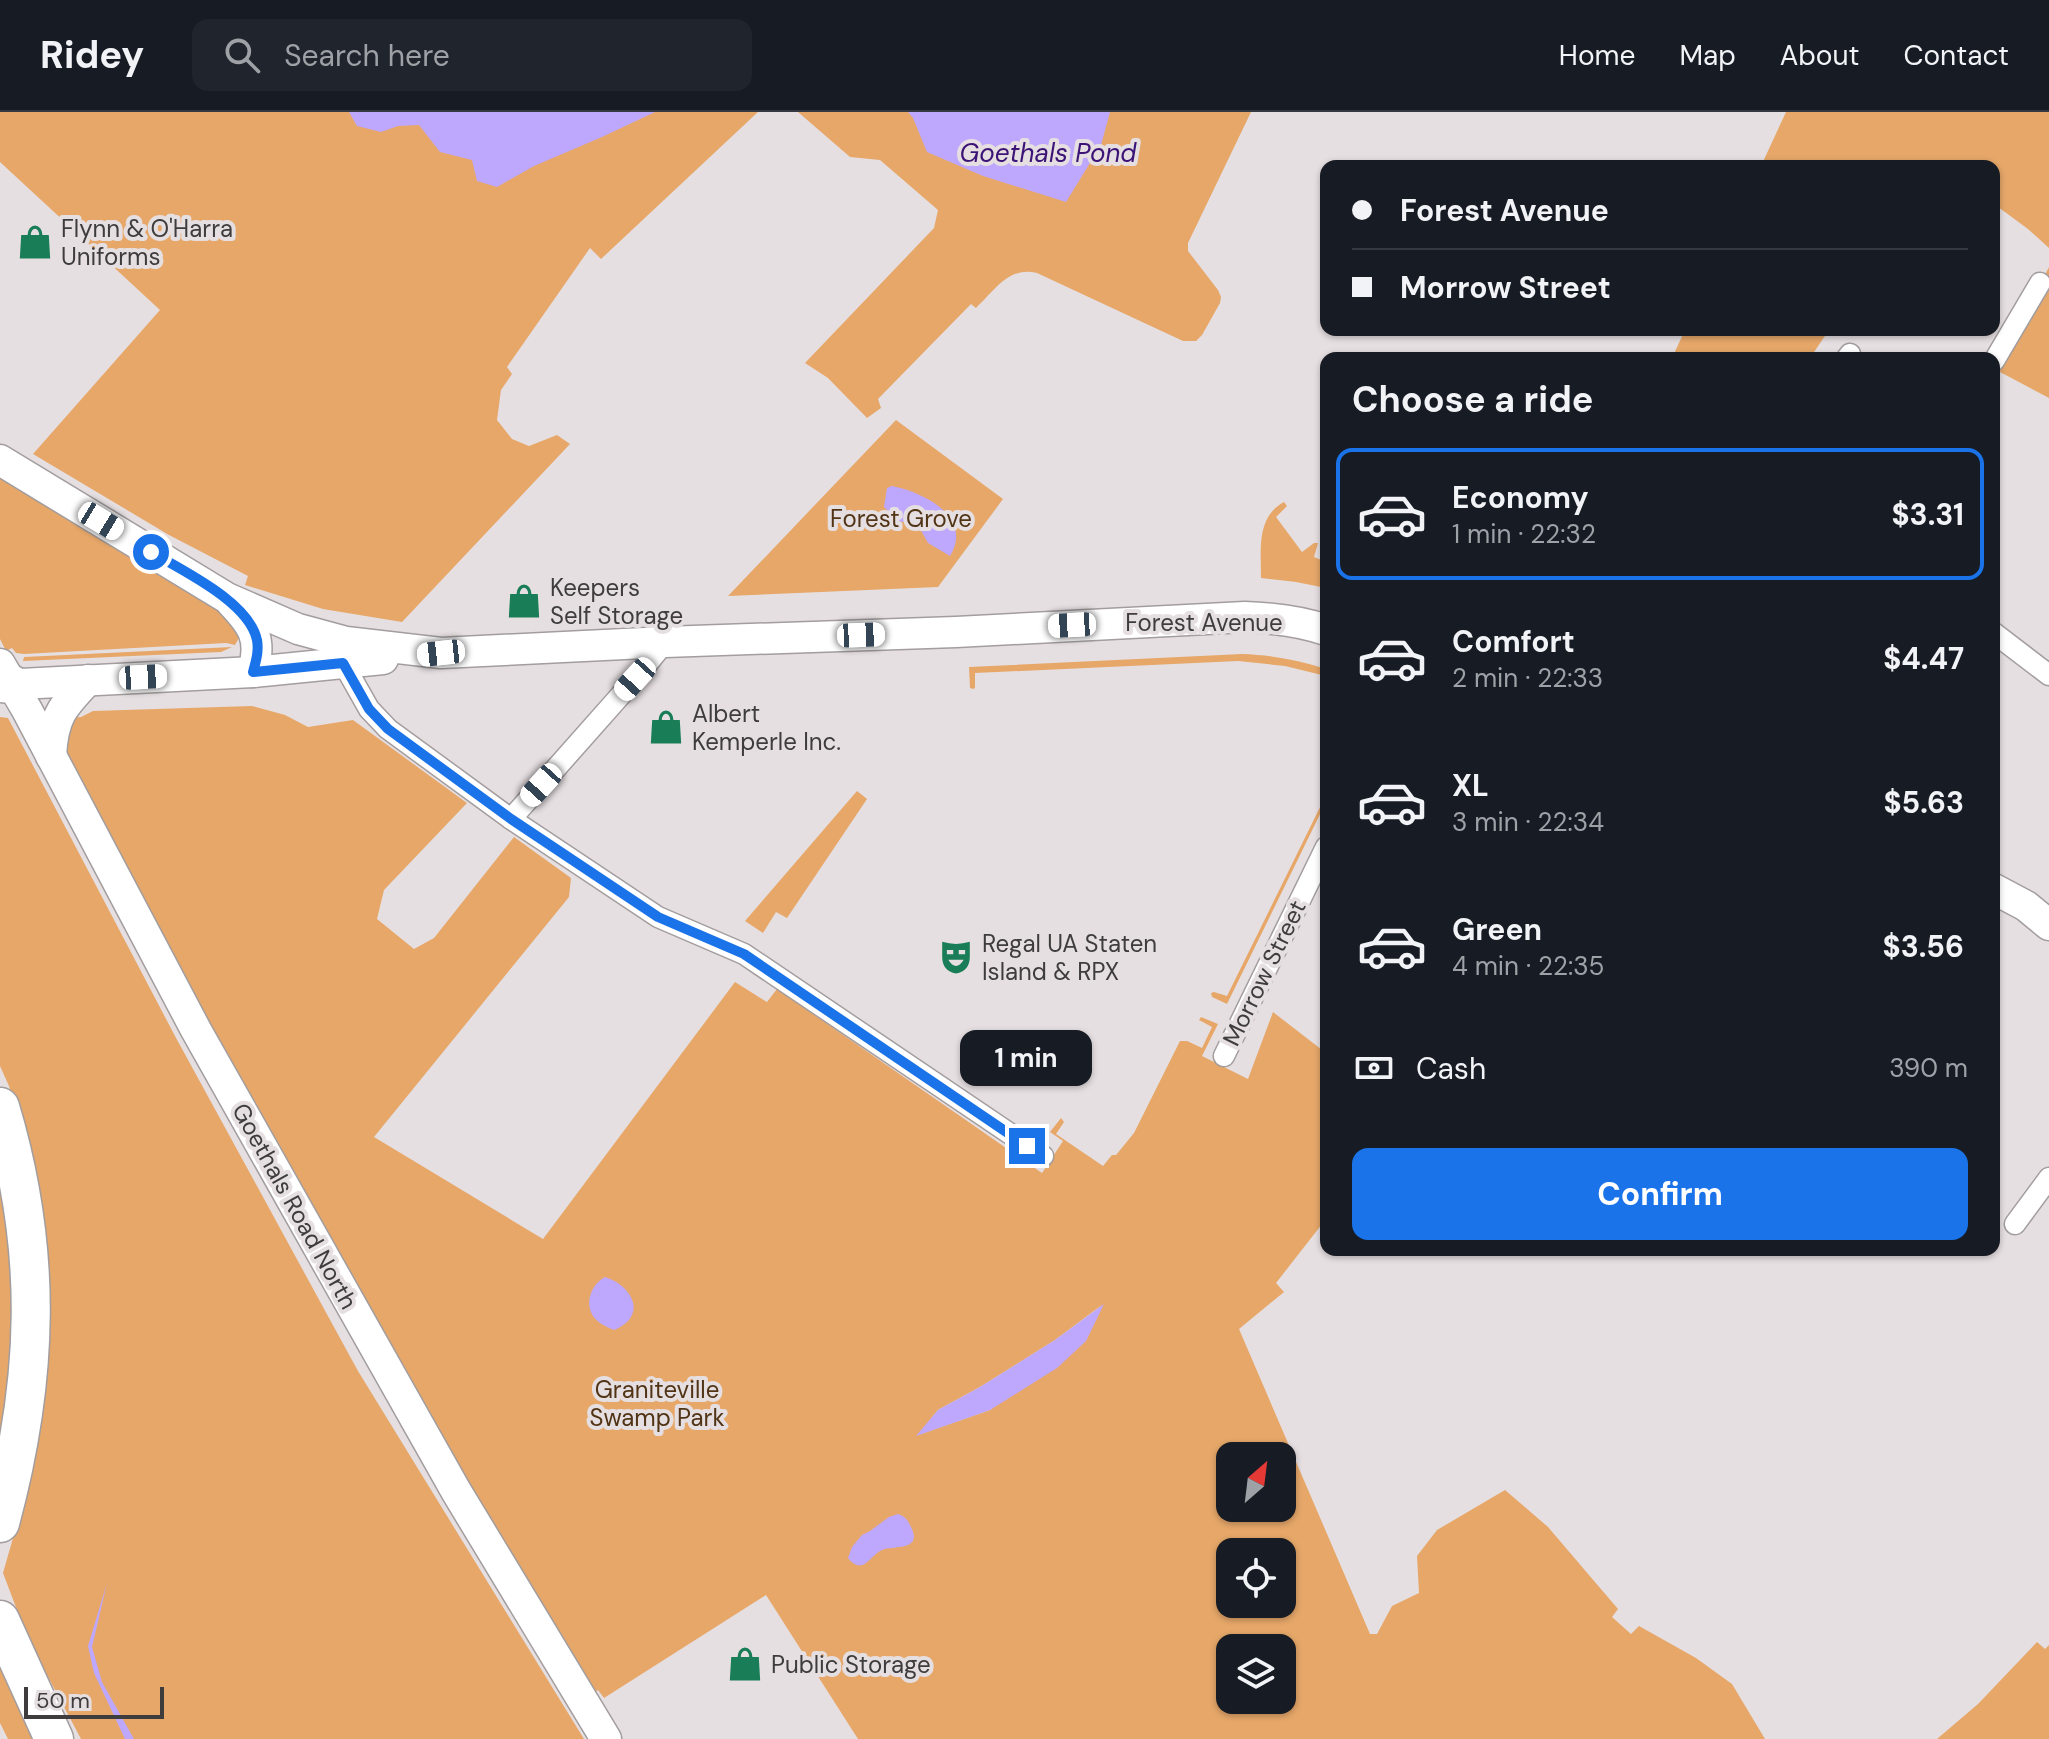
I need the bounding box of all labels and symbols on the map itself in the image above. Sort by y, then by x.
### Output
water label: Goethals Pond [959,136,1137,170]
place label: Flynn & O'Harra Uniforms [61,213,233,272]
shop icon: Flynn & O'Harra Uniforms [16,223,54,261]
car [74,498,128,544]
park label: Forest Grove [830,503,972,534]
route start [133,534,169,570]
place label: Keepers Self Storage [550,572,683,631]
shop icon: Keepers Self Storage [505,582,543,620]
street label: Forest Avenue [1125,607,1283,638]
car [1047,612,1097,638]
car [837,622,885,648]
car [416,639,466,667]
car [610,653,660,705]
car [118,664,168,690]
place label: Albert Kemperle Inc. [692,698,841,757]
shop icon: Albert Kemperle Inc. [647,708,685,746]
car [516,759,566,811]
street label: Morrow Street [1215,895,1313,1051]
place label: Regal UA Staten Island & RPX [982,928,1157,987]
theatre icon: Regal UA Staten Island & RPX [937,938,975,976]
callout: 1 min [961,1030,1093,1086]
street label: Goethals Road North [225,1098,365,1314]
route end [1009,1128,1045,1164]
park label: Graniteville Swamp Park [589,1374,725,1433]
north arrow [1216,1442,1296,1522]
shop icon: Public Storage [726,1645,764,1683]
place label: Public Storage [771,1649,931,1680]
scale bar [24,1683,164,1719]

